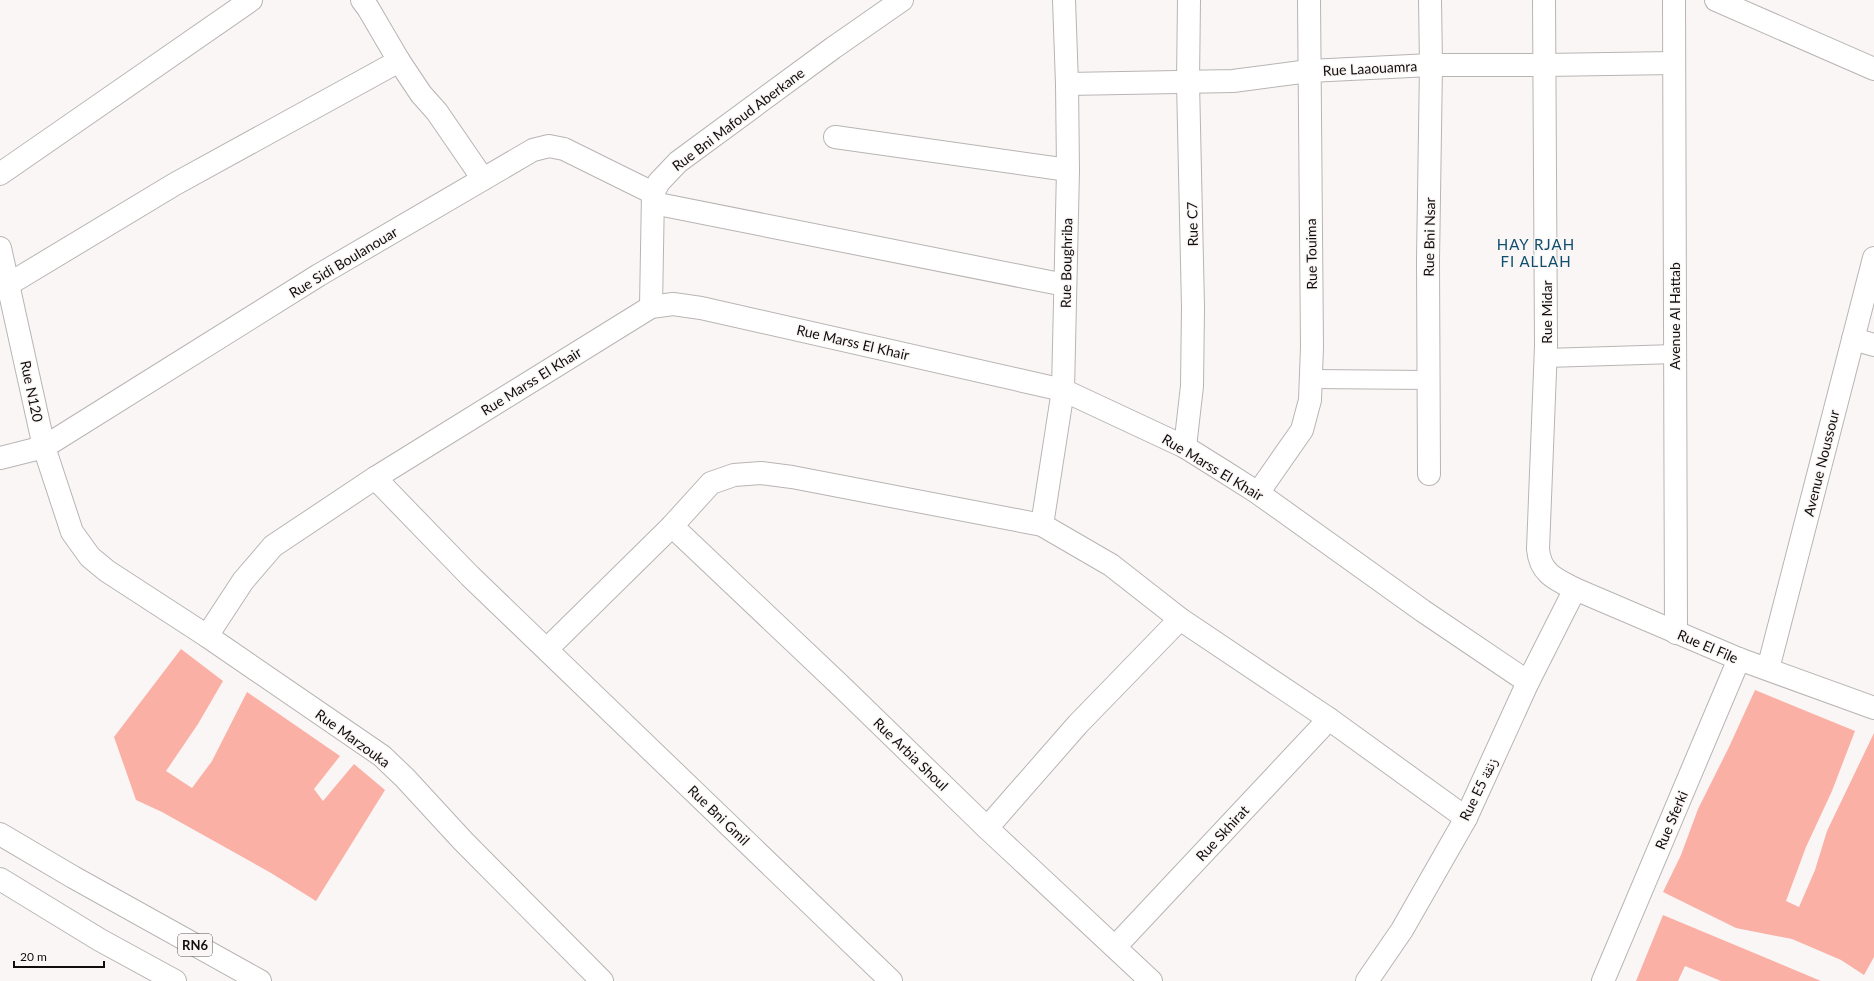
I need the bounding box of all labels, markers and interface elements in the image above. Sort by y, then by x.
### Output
street label: Rue Laaouamra [1322,57,1418,79]
street label: Rue Bni Mafoud Aberkane [669,64,807,174]
street label: Rue Bni Nsar [1420,197,1438,277]
street label: Rue C7 [1183,201,1201,247]
street label: Rue Boughriba [1057,218,1075,308]
street label: Rue Touima [1302,218,1320,290]
street label: Rue Sidi Boulanouar [286,223,400,301]
district label: HAY RJAH FI ALLAH [1497,235,1575,270]
street label: Avenue Al Hattab [1666,262,1683,370]
street label: Rue Midar [1538,280,1555,344]
street label: Rue Marss El Khair [795,321,911,363]
street label: Rue Marss El Khair [478,343,584,419]
street label: Rue N120 [17,359,47,423]
street label: Avenue Noussour [1800,408,1842,518]
street label: Rue Marss El Khair [1159,430,1267,504]
street label: Rue El File [1675,626,1741,666]
street label: Rue Marzouka [312,705,394,771]
street label: Rue Arbia Shoul [870,714,952,794]
street label: Rue E5 زنقة [1455,755,1501,824]
street label: Rue Bni Gmil [685,781,753,849]
street label: Rue Sferki [1651,788,1691,852]
street label: Rue Skhirat [1192,802,1252,864]
road number: RN6 [178,934,212,956]
scale bar [14,943,104,969]
text: 20 m [20,949,47,964]

